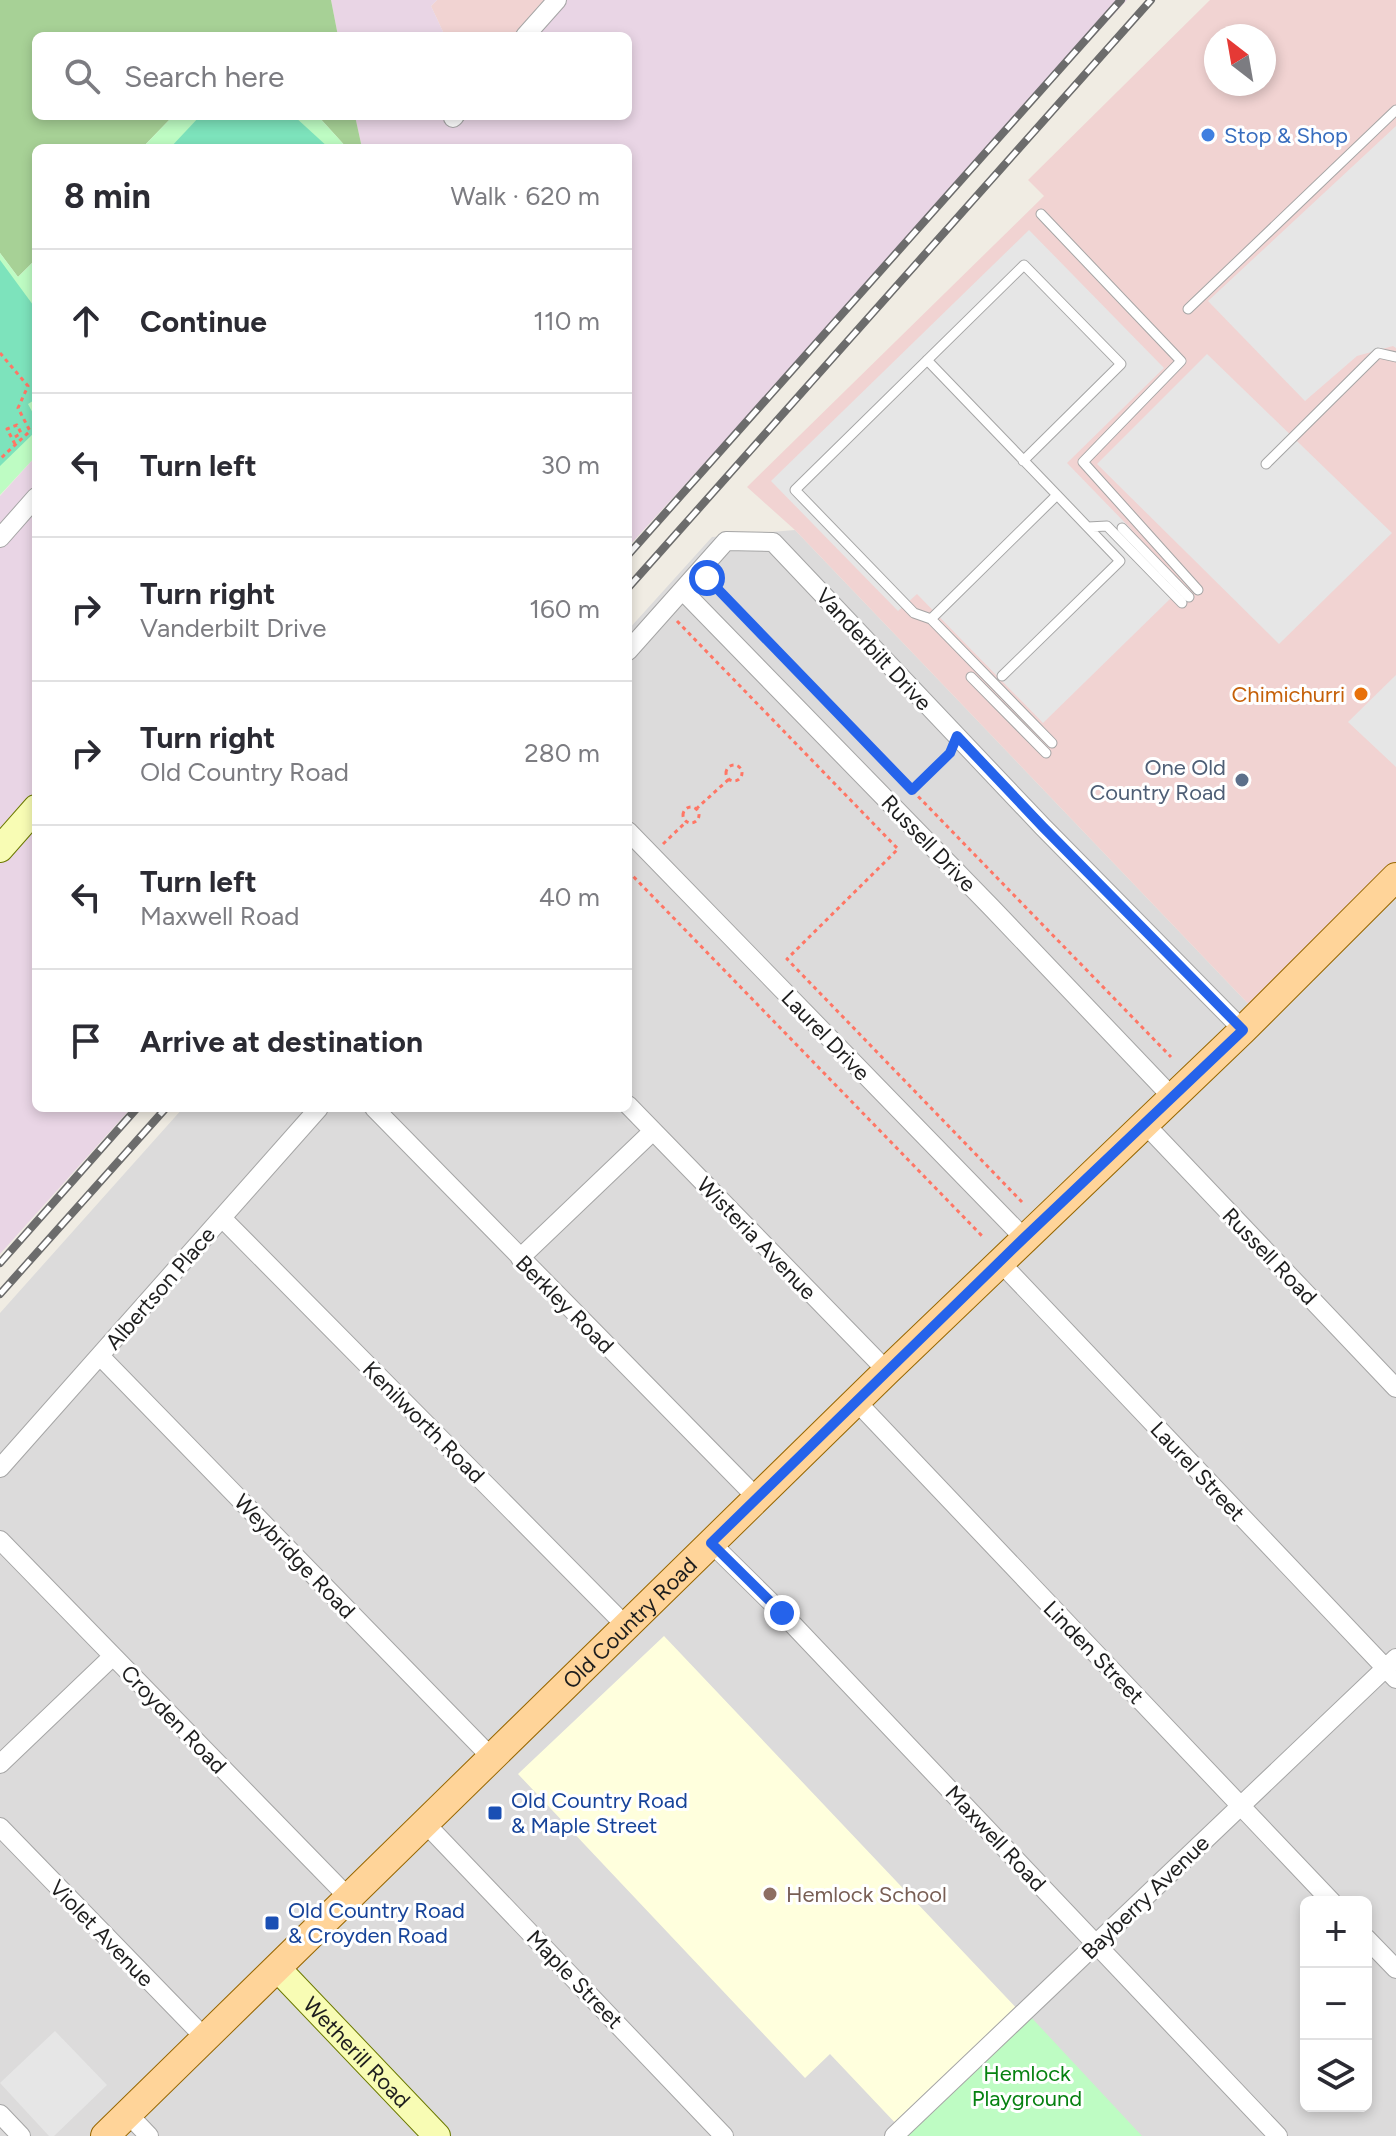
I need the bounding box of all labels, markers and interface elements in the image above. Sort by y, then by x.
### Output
north arrow [1204,24,1276,96]
search box [32,32,632,120]
icon: search [60,54,104,98]
text: Search here [124,58,284,95]
place label: Stop & Shop [1224,122,1348,149]
marker: Stop & Shop [1199,126,1217,144]
text: 8 min [64,176,151,217]
text: Walk · 620 m [451,180,600,212]
icon: ahead [64,299,108,343]
text: Continue [140,303,267,340]
text: 110 m [533,305,600,337]
icon: left [64,443,108,487]
text: Turn left [140,447,257,484]
text: 30 m [541,449,600,481]
route start [689,560,725,596]
text: Turn right [140,575,275,612]
street label: Vanderbilt Drive [810,582,937,716]
icon: right [64,587,108,631]
text: 160 m [529,593,600,625]
text: Vanderbilt Drive [140,612,326,644]
place label: Chimichurri [1232,681,1345,708]
marker: Chimichurri [1352,685,1370,703]
text: Turn right [140,719,275,756]
icon: right [64,731,108,775]
text: 280 m [524,737,600,769]
place label: One Old Country Road [1089,754,1226,806]
text: Old Country Road [140,756,349,788]
marker: One Old Country Road [1233,771,1251,789]
street label: Russell Drive [876,789,982,898]
text: Turn left [140,863,257,900]
icon: left [64,875,108,919]
text: 40 m [539,881,600,913]
text: Maxwell Road [140,900,300,932]
street label: Laurel Drive [776,984,875,1086]
icon: arrive [64,1019,108,1063]
text: Arrive at destination [140,1023,423,1060]
street label: Wisteria Avenue [691,1171,822,1305]
street label: Russell Road [1217,1202,1323,1310]
street label: Albertson Place [100,1221,221,1355]
street label: Berkley Road [510,1250,619,1359]
street label: Kenilworth Road [357,1356,490,1489]
street label: Laurel Street [1145,1416,1251,1527]
street label: Weybridge Road [228,1488,361,1624]
street label: Old Country Road [557,1552,703,1695]
route end [764,1595,800,1631]
street label: Linden Street [1038,1595,1150,1710]
street label: Croyden Road [115,1659,232,1779]
street label: Maxwell Road [940,1780,1052,1897]
place label: Old Country Road & Maple Street [511,1787,688,1839]
marker: Old Country Road & Maple Street [486,1804,504,1822]
street label: Bayberry Avenue [1076,1830,1215,1965]
street label: Violet Avenue [44,1874,159,1992]
place label: Hemlock School [786,1881,947,1908]
marker: Hemlock School [761,1885,779,1903]
map controls [1300,1896,1372,2112]
button: + [1300,1896,1372,1968]
place label: Old Country Road & Croyden Road [288,1897,465,1949]
marker: Old Country Road & Croyden Road [263,1914,281,1932]
street label: Maple Street [521,1924,628,2034]
button: − [1300,1968,1372,2040]
street label: Wetherill Road [297,1991,416,2114]
button: layers [1300,2040,1372,2112]
park label: Hemlock Playground [972,2060,1082,2112]

